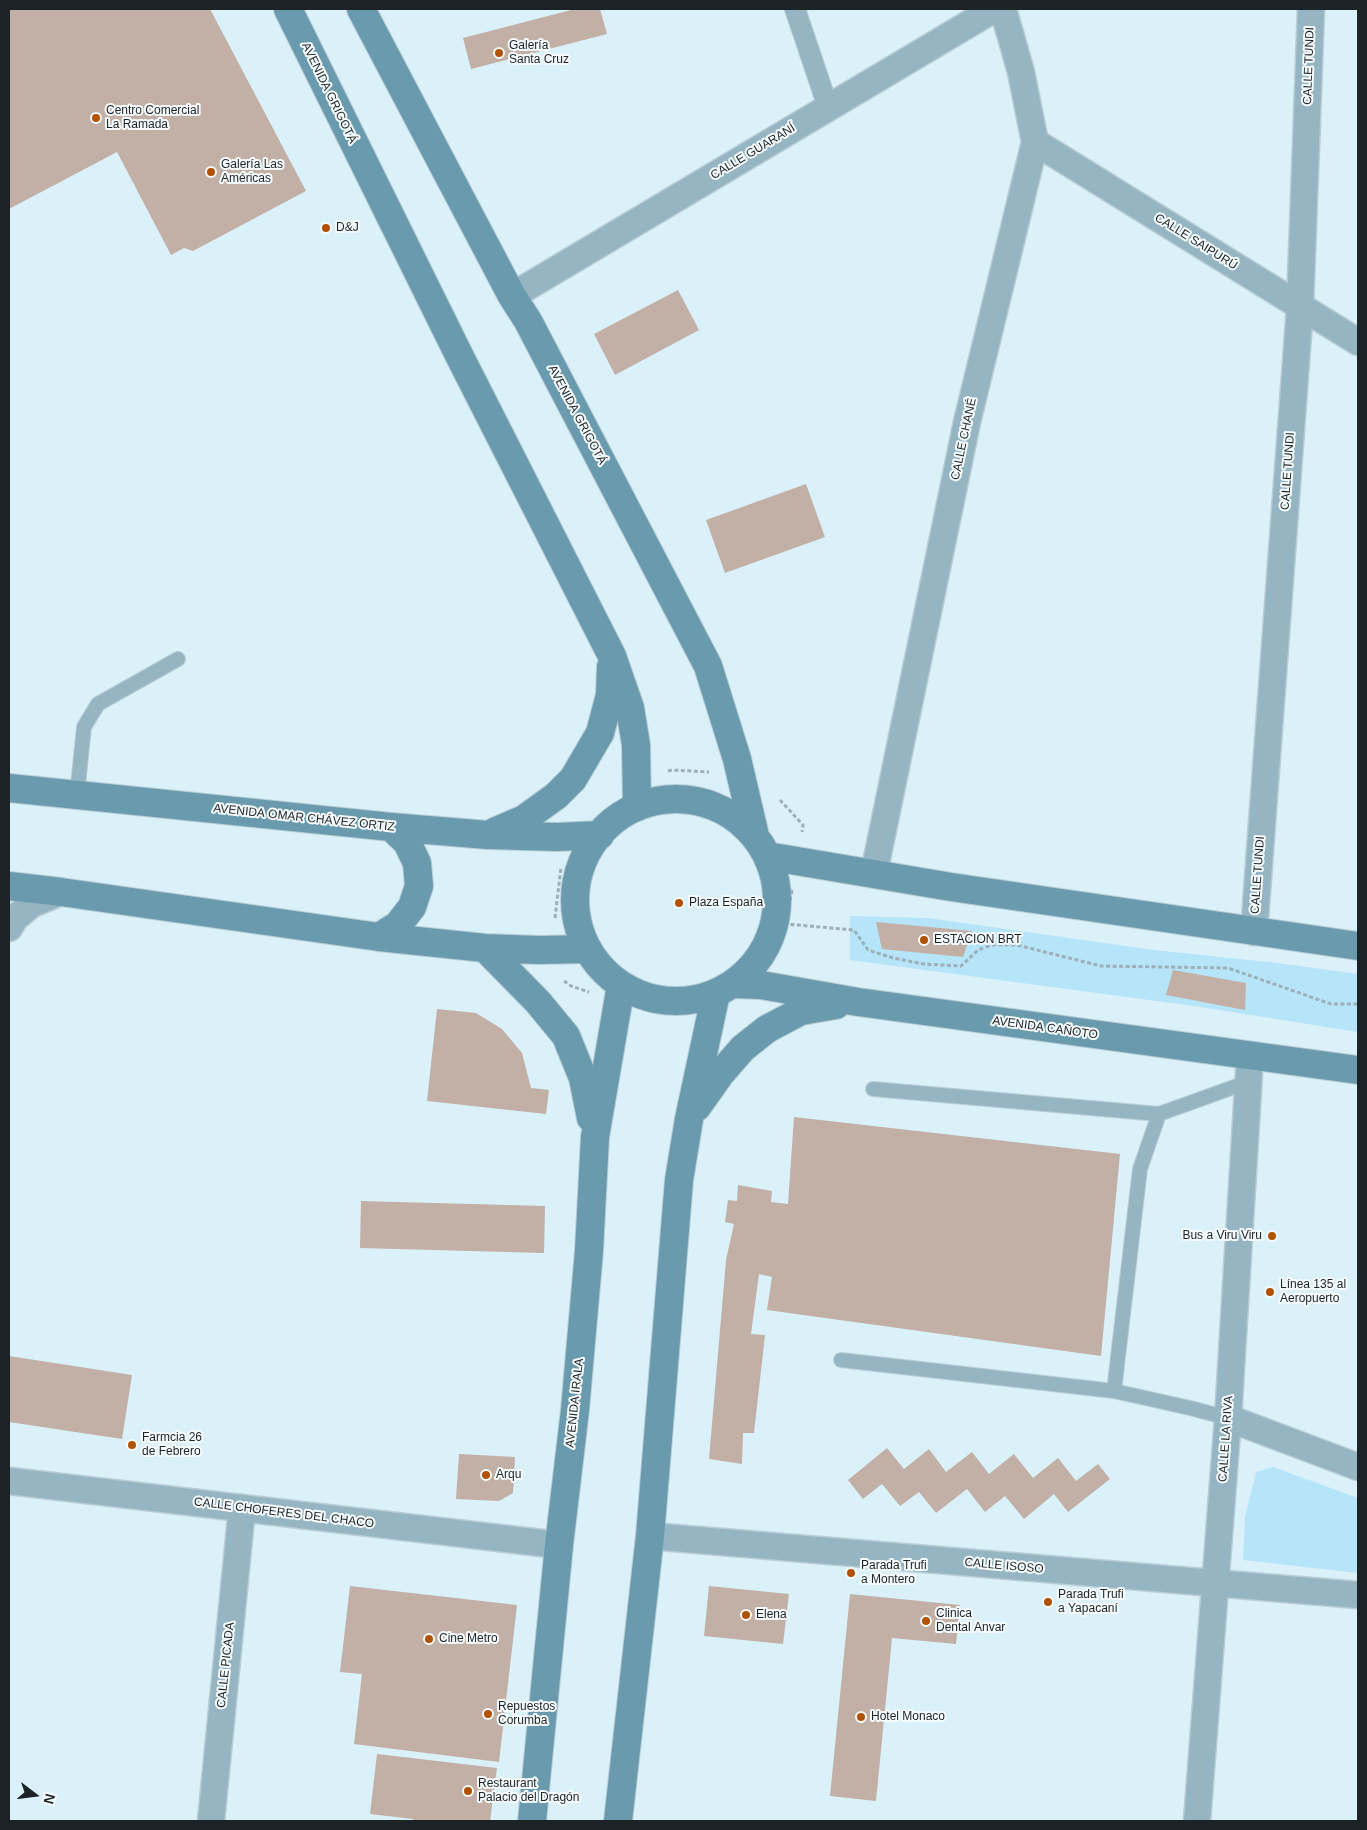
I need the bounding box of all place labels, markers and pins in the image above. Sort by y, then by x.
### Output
place label: Galería Santa Cruz [509,39,569,67]
marker: Galería Santa Cruz [493,47,505,59]
place label: Centro Comercial La Ramada [106,104,199,132]
marker: Centro Comercial La Ramada [90,112,102,124]
place label: Galería Las Américas [221,158,283,186]
marker: Galería Las Américas [205,166,217,178]
place label: D&J [336,221,359,235]
marker: D&J [320,222,332,234]
place label: Plaza España [689,896,763,910]
marker: Plaza España [673,897,685,909]
place label: ESTACION BRT [934,933,1022,947]
marker: ESTACION BRT [918,934,930,946]
place label: Bus a Viru Viru [1182,1229,1262,1243]
marker: Bus a Viru Viru [1266,1230,1278,1242]
place label: Línea 135 al Aeropuerto [1280,1278,1346,1306]
marker: Línea 135 al Aeropuerto [1264,1286,1276,1298]
place label: Farmcia 26 de Febrero [142,1431,202,1459]
marker: Farmcia 26 de Febrero [126,1439,138,1451]
place label: Arqu [496,1468,521,1482]
marker: Arqu [480,1469,492,1481]
place label: Parada Trufi a Montero [861,1559,927,1587]
marker: Parada Trufi a Montero [845,1567,857,1579]
place label: Parada Trufi a Yapacaní [1058,1588,1124,1616]
marker: Parada Trufi a Yapacaní [1042,1596,1054,1608]
place label: Clinica Dental Anvar [936,1607,1005,1635]
place label: Elena [756,1608,787,1622]
marker: Elena [740,1609,752,1621]
marker: Clinica Dental Anvar [920,1615,932,1627]
place label: Cine Metro [439,1632,498,1646]
marker: Cine Metro [423,1633,435,1645]
place label: Repuestos Corumba [498,1700,555,1728]
marker: Repuestos Corumba [482,1708,494,1720]
place label: Hotel Monaco [871,1710,945,1724]
marker: Hotel Monaco [855,1711,867,1723]
place label: Restaurant Palacio del Dragón [478,1777,579,1805]
marker: Restaurant Palacio del Dragón [462,1785,474,1797]

